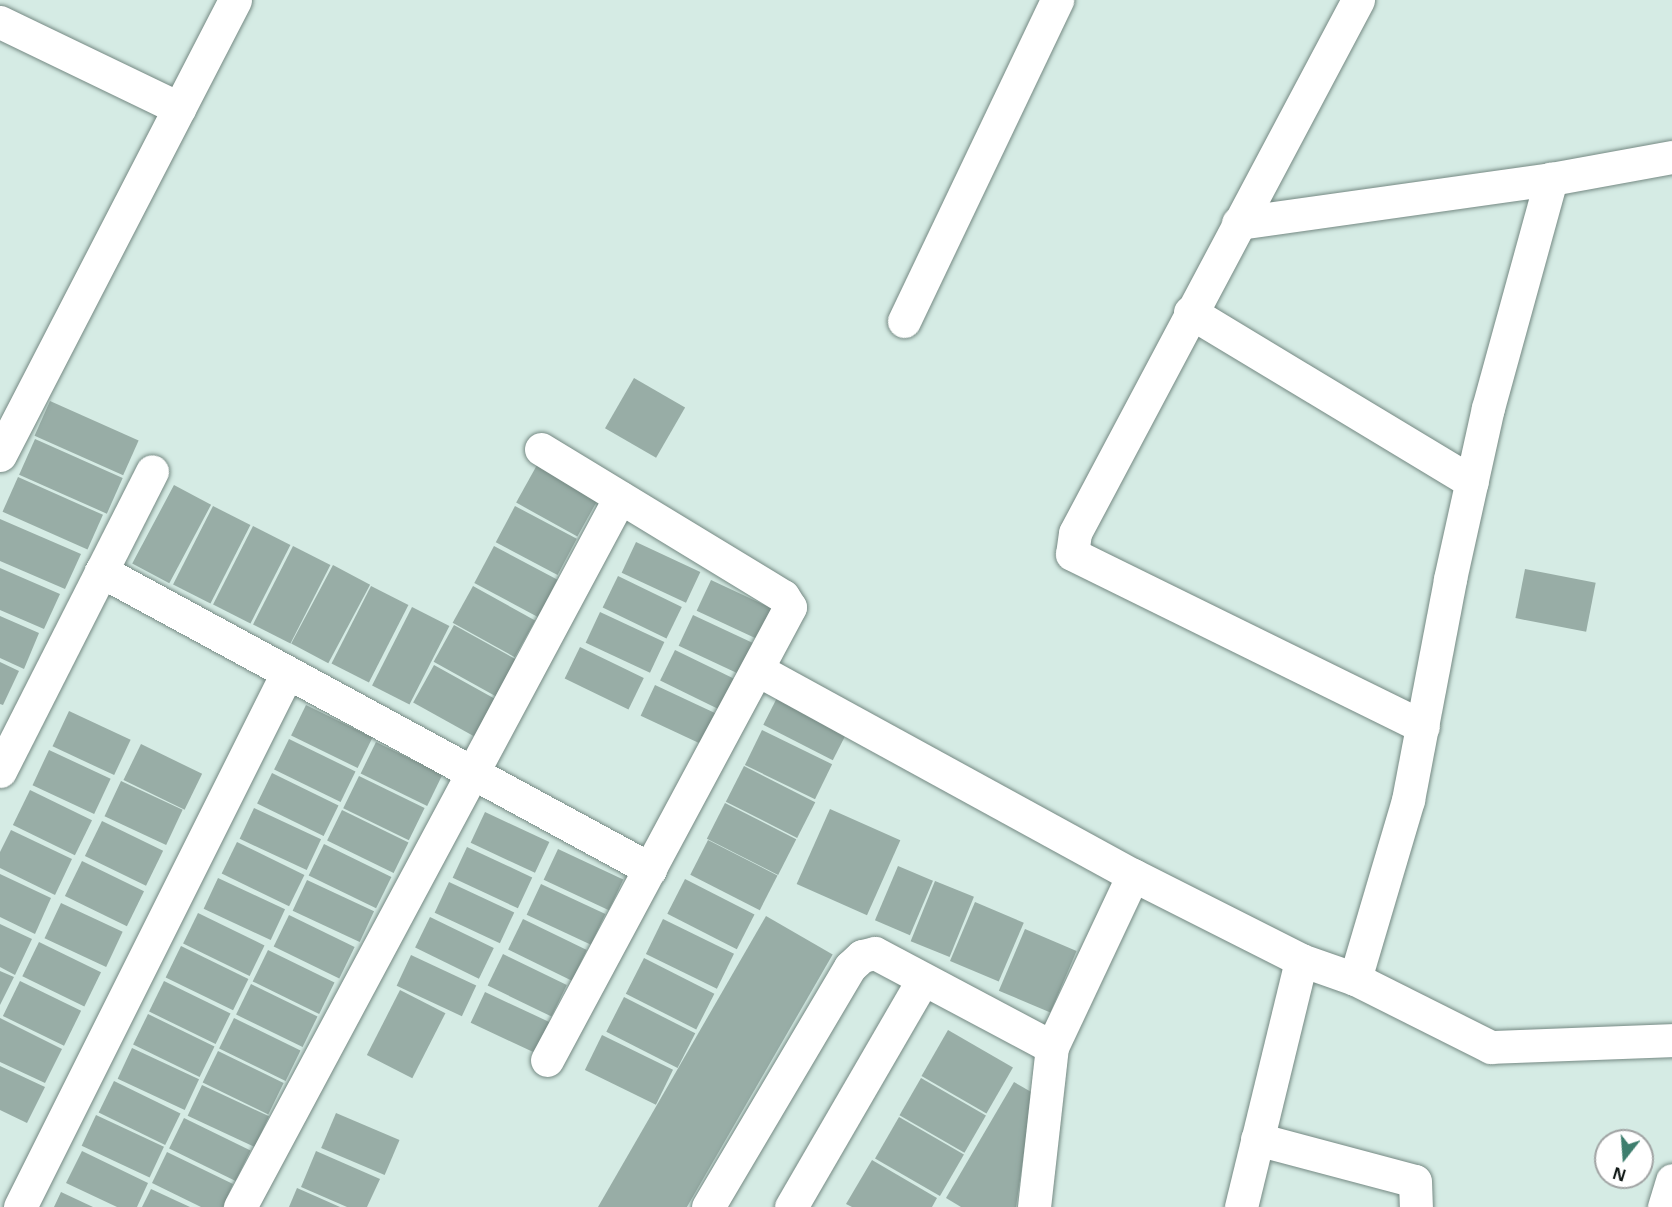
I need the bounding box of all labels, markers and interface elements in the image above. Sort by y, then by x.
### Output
north arrow [1594,1129,1654,1189]
text: N [1610,1162,1629,1187]

